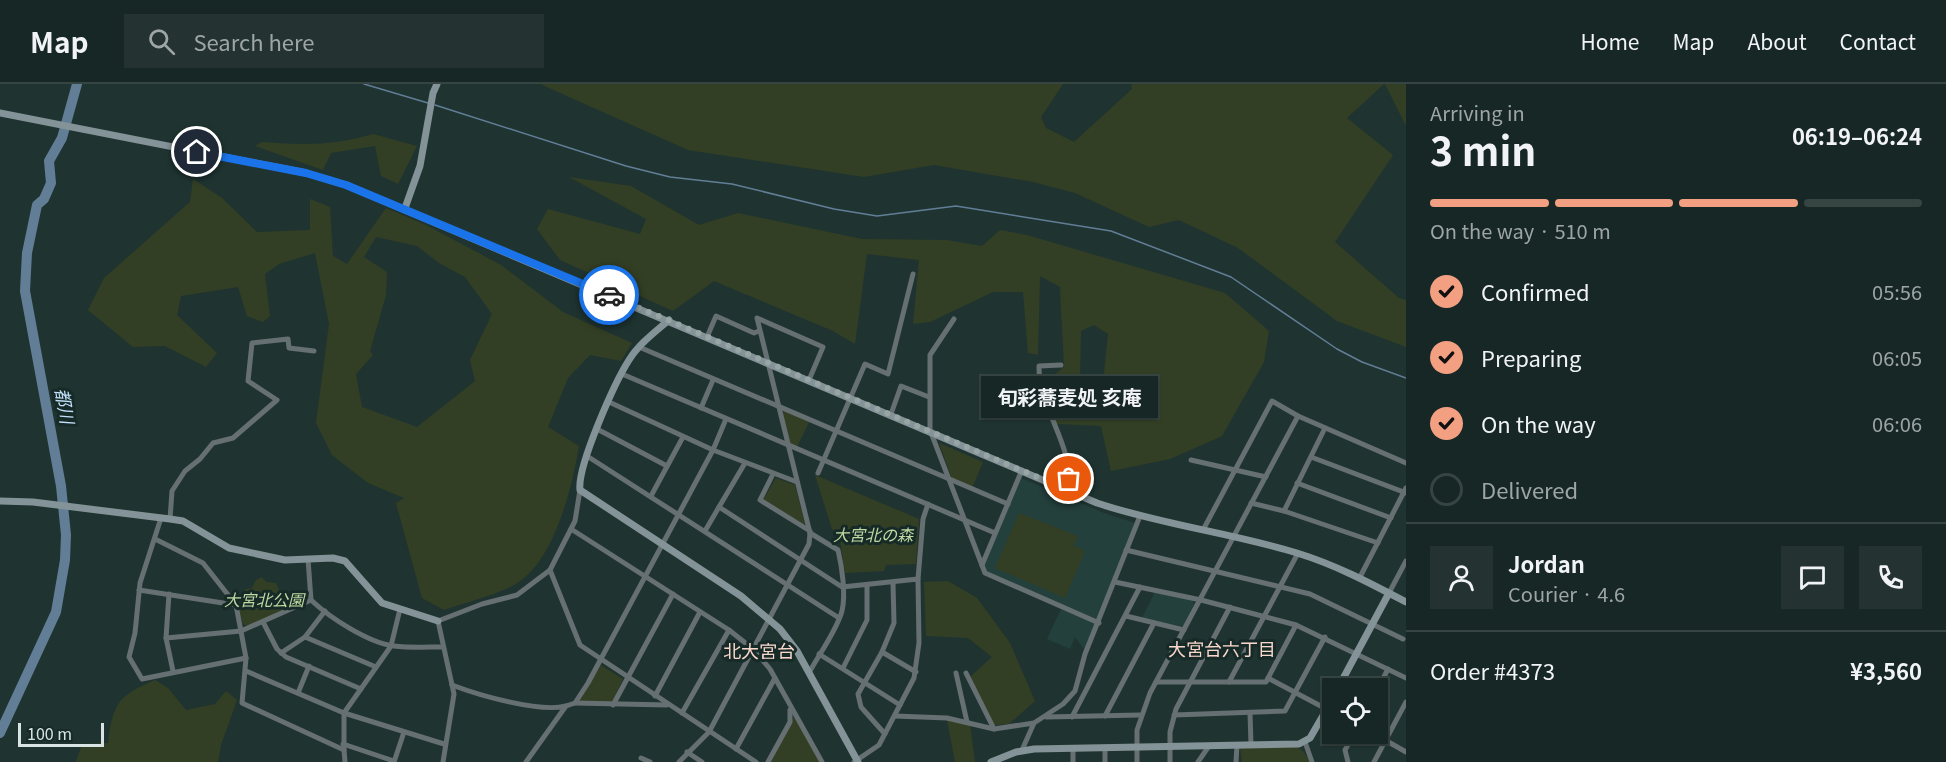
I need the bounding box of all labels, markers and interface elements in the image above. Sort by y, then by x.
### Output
search box [124,14,544,68]
text: Map [30,21,88,61]
icon: search [145,25,178,58]
text: Search here [193,25,314,57]
text: Home [1580,26,1640,56]
text: Map [1673,26,1714,56]
text: About [1747,26,1807,56]
text: Contact [1840,26,1916,56]
text: Arriving in [1430,98,1525,127]
text: 06:19–06:24 [1792,119,1922,151]
text: 3 min [1430,121,1536,177]
pin [171,126,222,177]
icon: home [180,135,213,168]
text: On the way · 510 m [1430,216,1611,245]
courier [579,265,639,325]
icon: check [1430,275,1463,308]
text: Confirmed [1481,275,1590,307]
text: 05:56 [1872,277,1922,306]
icon: car [593,279,626,312]
icon: check [1430,341,1463,374]
text: Preparing [1481,341,1581,373]
text: 06:05 [1872,343,1922,372]
callout: 旬彩蕎麦処 亥庵 [980,377,1158,419]
text: 旬彩蕎麦処 亥庵 [997,382,1142,411]
water label: 都川 [50,386,82,428]
icon: check [1430,407,1463,440]
text: On the way [1481,407,1596,439]
text: 06:06 [1872,409,1922,438]
pin [1043,453,1094,504]
icon: bag [1052,462,1085,495]
text: Delivered [1481,473,1578,505]
park label: 大宮北の森 [833,522,915,546]
button: person [1430,546,1493,609]
button: chat [1781,546,1844,609]
button: phone [1859,546,1922,609]
text: Jordan [1508,547,1585,579]
text: Courier · 4.6 [1508,579,1625,608]
park label: 大宮北公園 [224,587,306,611]
district label: 大宮台六丁目 [1168,635,1276,661]
district label: 北大宮台 [723,637,795,663]
text: Order #4373 [1430,654,1555,686]
text: ¥3,560 [1850,654,1922,686]
map controls [1322,678,1388,744]
button: locate [1322,678,1388,744]
scale bar [18,720,104,748]
text: 100 m [27,721,72,745]

